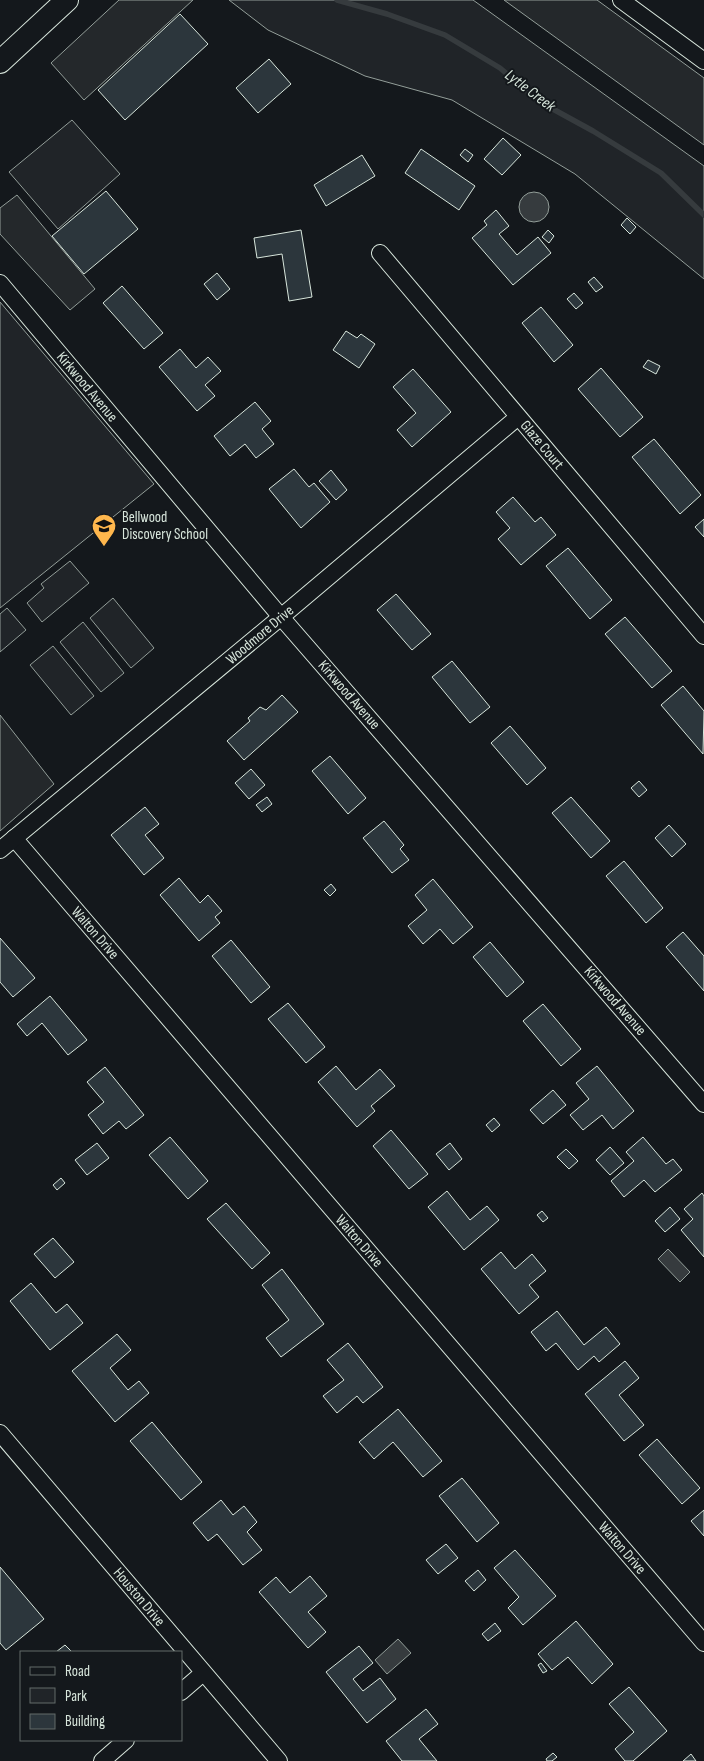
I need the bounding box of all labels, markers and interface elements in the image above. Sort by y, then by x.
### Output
water label: Lytle Creek [501,66,560,117]
street label: Kirkwood Avenue [52,348,122,426]
street label: Glaze Court [516,417,568,474]
place label: Bellwood Discovery School [122,508,208,544]
school or university icon: Bellwood Discovery School [91,513,117,547]
street label: Woodmore Drive [222,601,298,669]
street label: Kirkwood Avenue [314,656,384,734]
street label: Walton Drive [67,903,123,963]
street label: Kirkwood Avenue [580,962,650,1040]
street label: Walton Drive [331,1211,387,1271]
street label: Walton Drive [594,1518,650,1578]
street label: Houston Drive [109,1564,169,1630]
legend [20,1651,182,1741]
text: Road [65,1662,90,1681]
text: Park [65,1687,87,1706]
text: Building [65,1712,105,1731]

